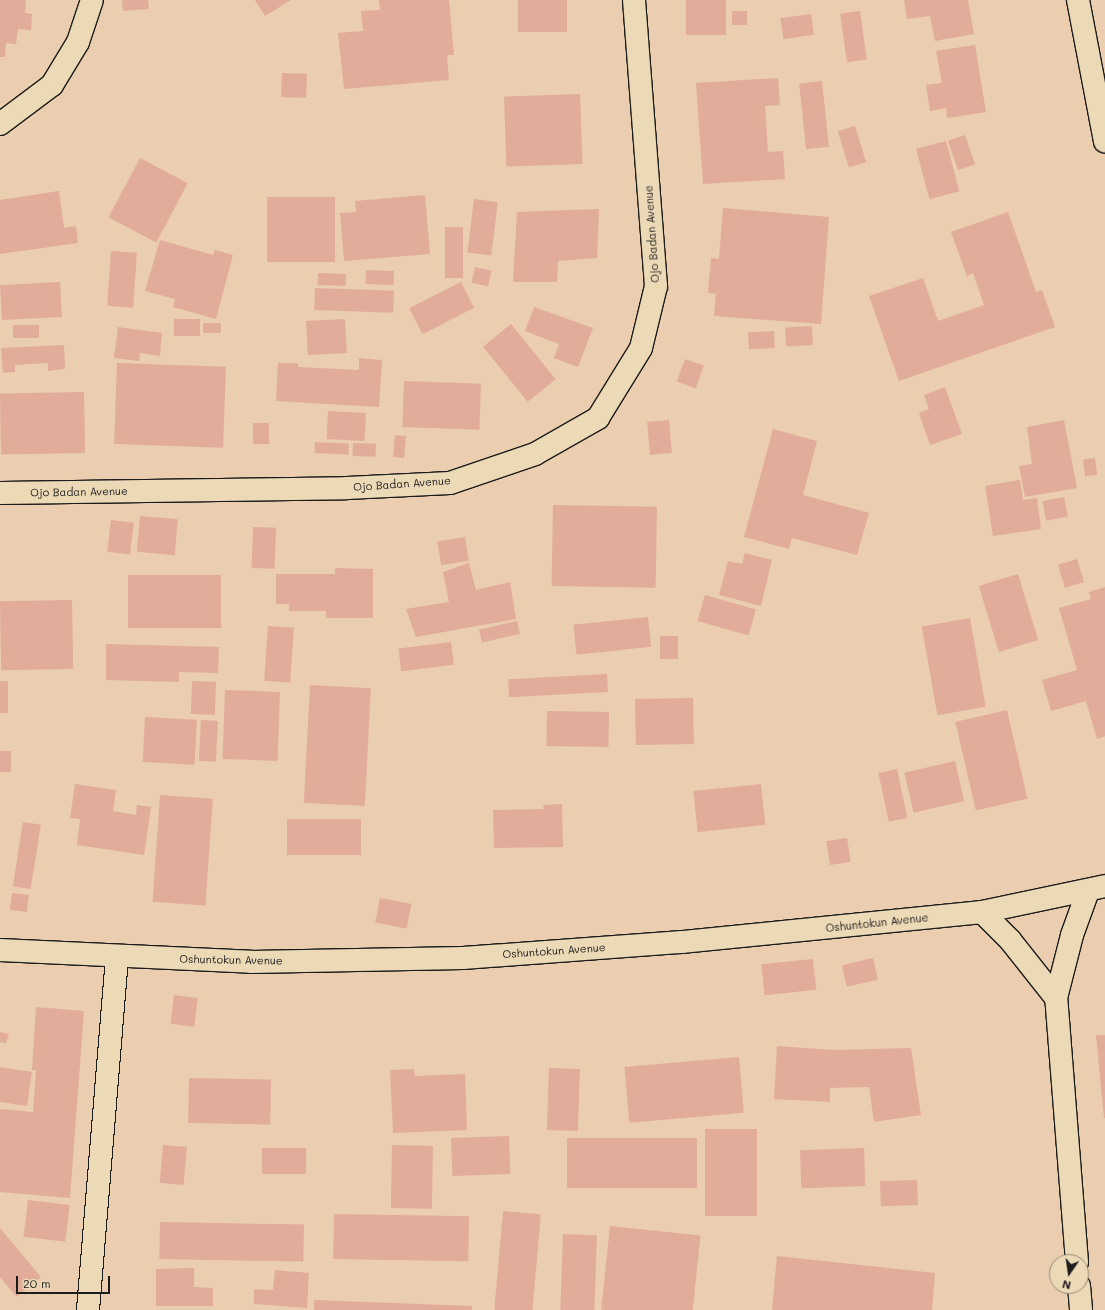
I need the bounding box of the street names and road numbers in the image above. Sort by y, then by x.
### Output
street label: Ojo Badan Avenue [642,185,662,283]
street label: Ojo Badan Avenue [353,474,451,494]
street label: Ojo Badan Avenue [30,485,128,499]
street label: Oshuntokun Avenue [825,911,929,935]
street label: Oshuntokun Avenue [502,941,606,961]
street label: Oshuntokun Avenue [179,952,283,968]

